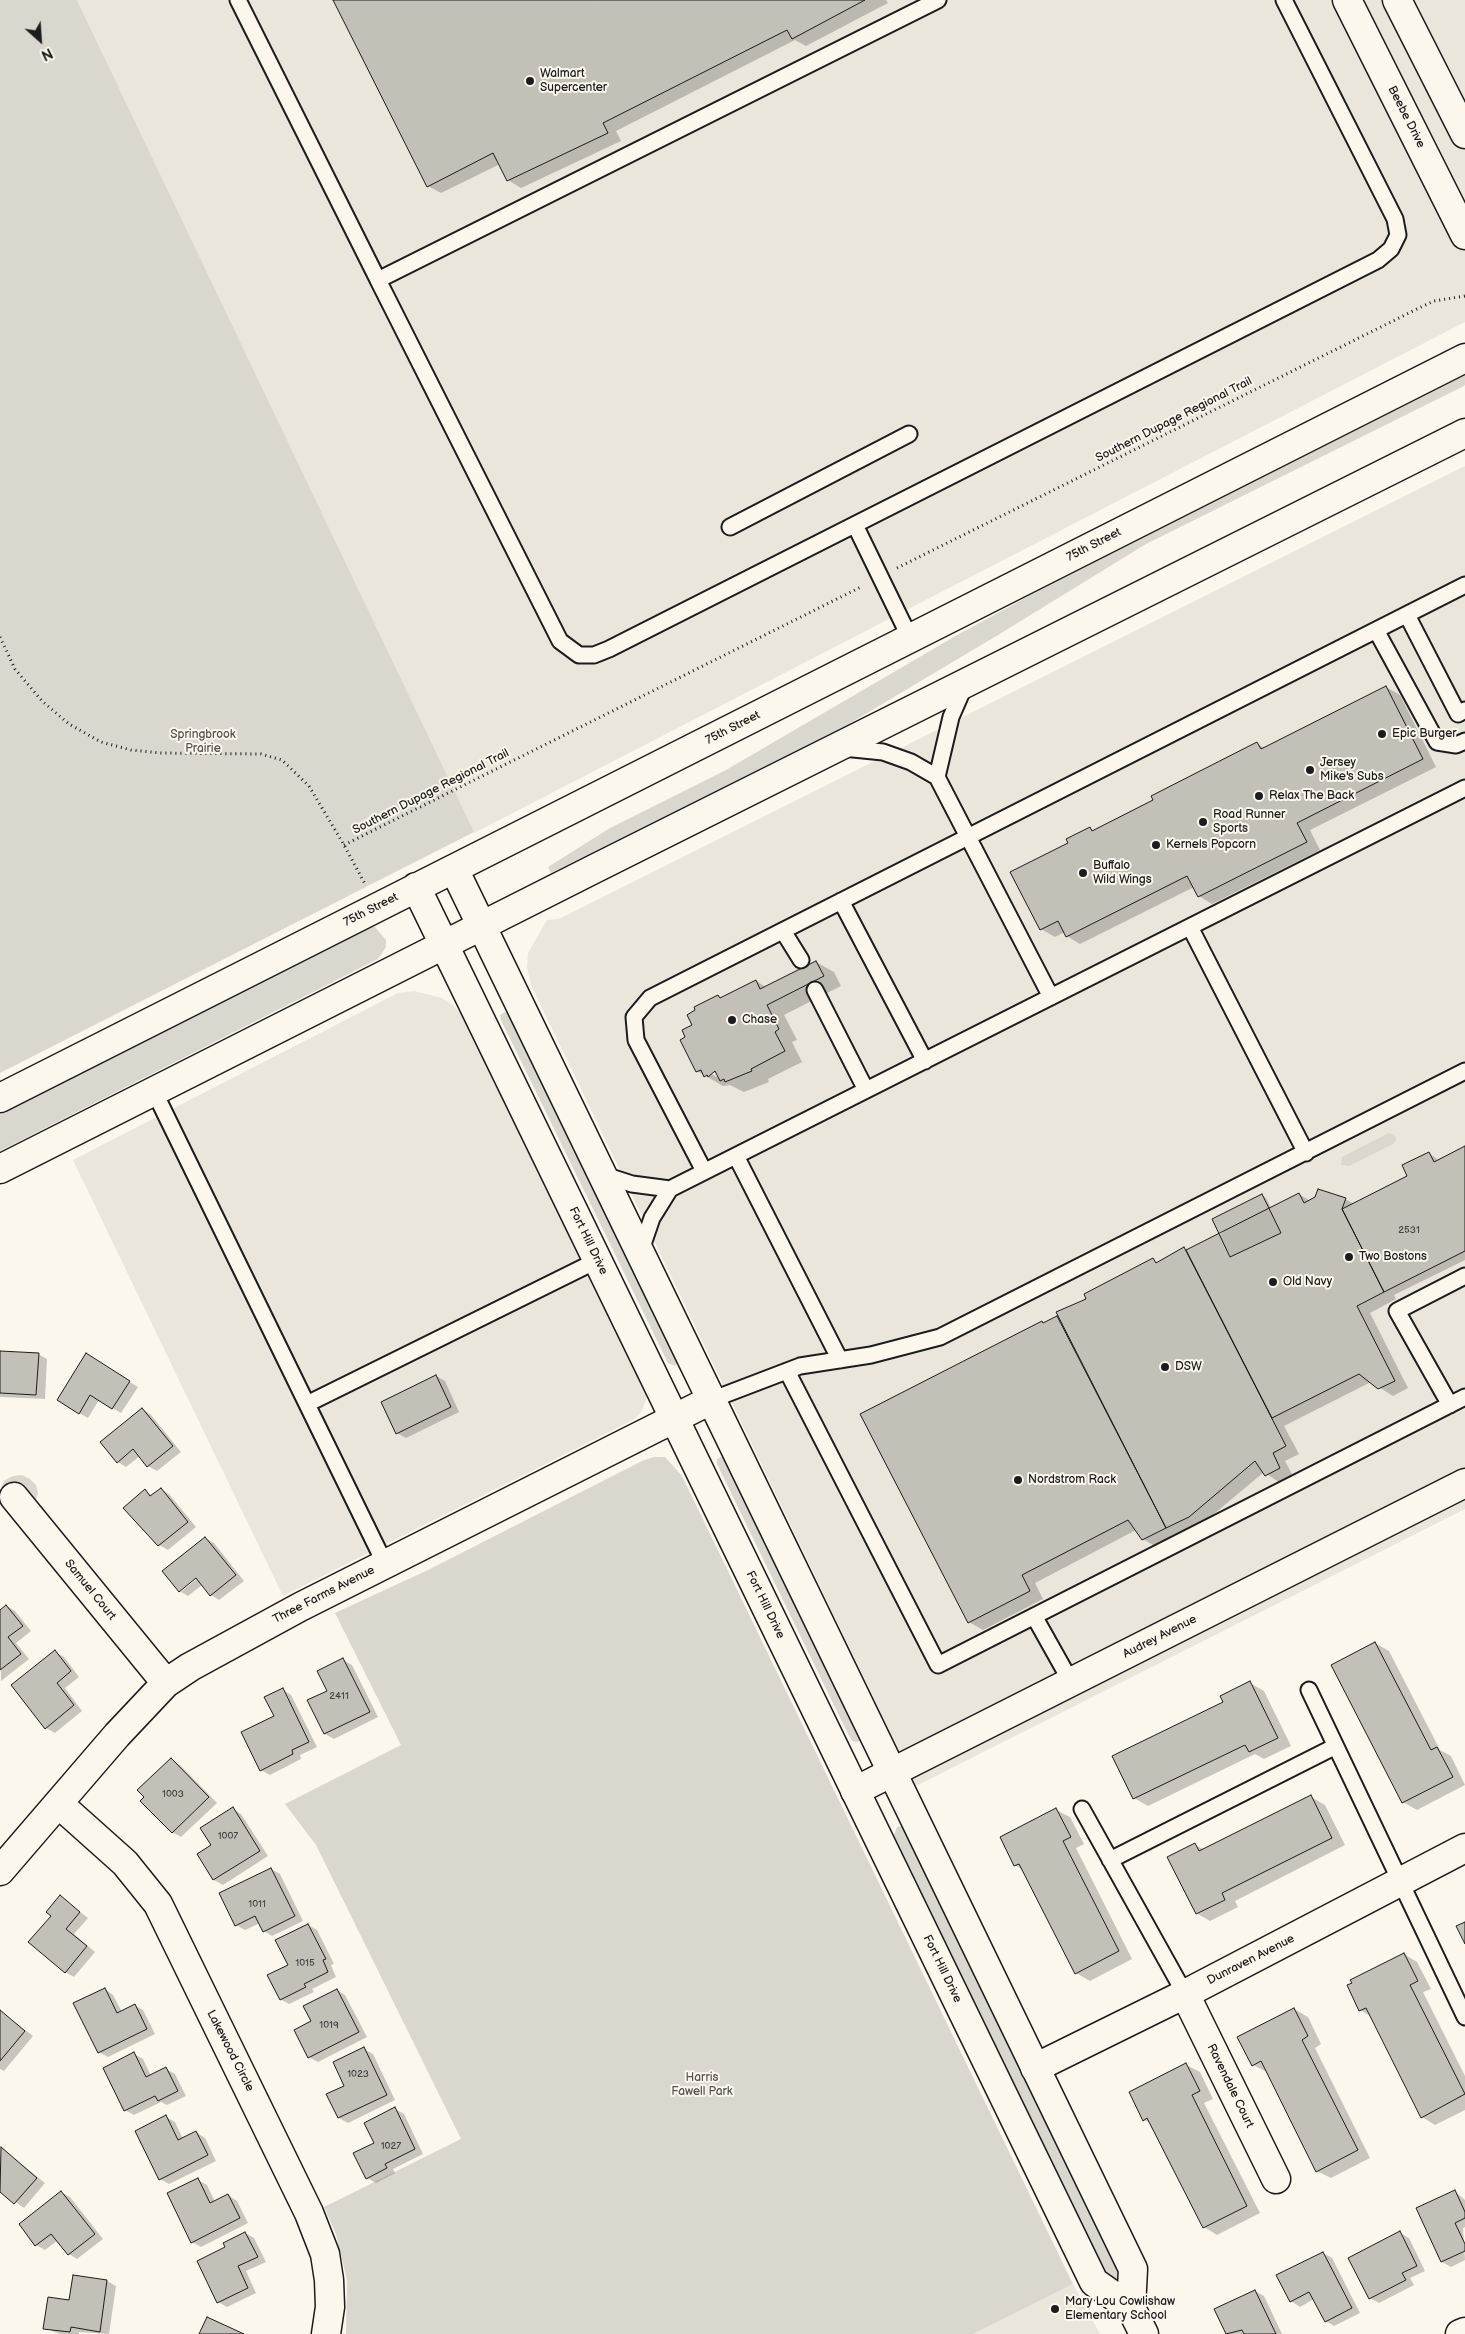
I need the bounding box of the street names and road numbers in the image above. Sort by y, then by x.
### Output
street label: Beebe Drive [1384,84,1428,150]
street label: Southern Dupage Regional Trail [1093,374,1255,466]
street label: 75th Street [1064,525,1124,565]
street label: 75th Street [703,708,763,748]
street label: Southern Dupage Regional Trail [350,746,512,838]
street label: 75th Street [341,890,401,930]
street label: Fort Hill Drive [565,1205,611,1277]
street label: Samuel Court [61,1557,119,1623]
street label: Three Farms Avenue [271,1563,377,1627]
street label: Fort Hill Drive [742,1569,788,1641]
street label: Audrey Avenue [1121,1612,1199,1662]
street label: Dunraven Avenue [1205,1932,1297,1988]
street label: Fort Hill Drive [919,1933,965,2005]
street label: Lakewood Circle [203,2008,257,2094]
street label: Ravendale Court [1203,2042,1257,2130]

